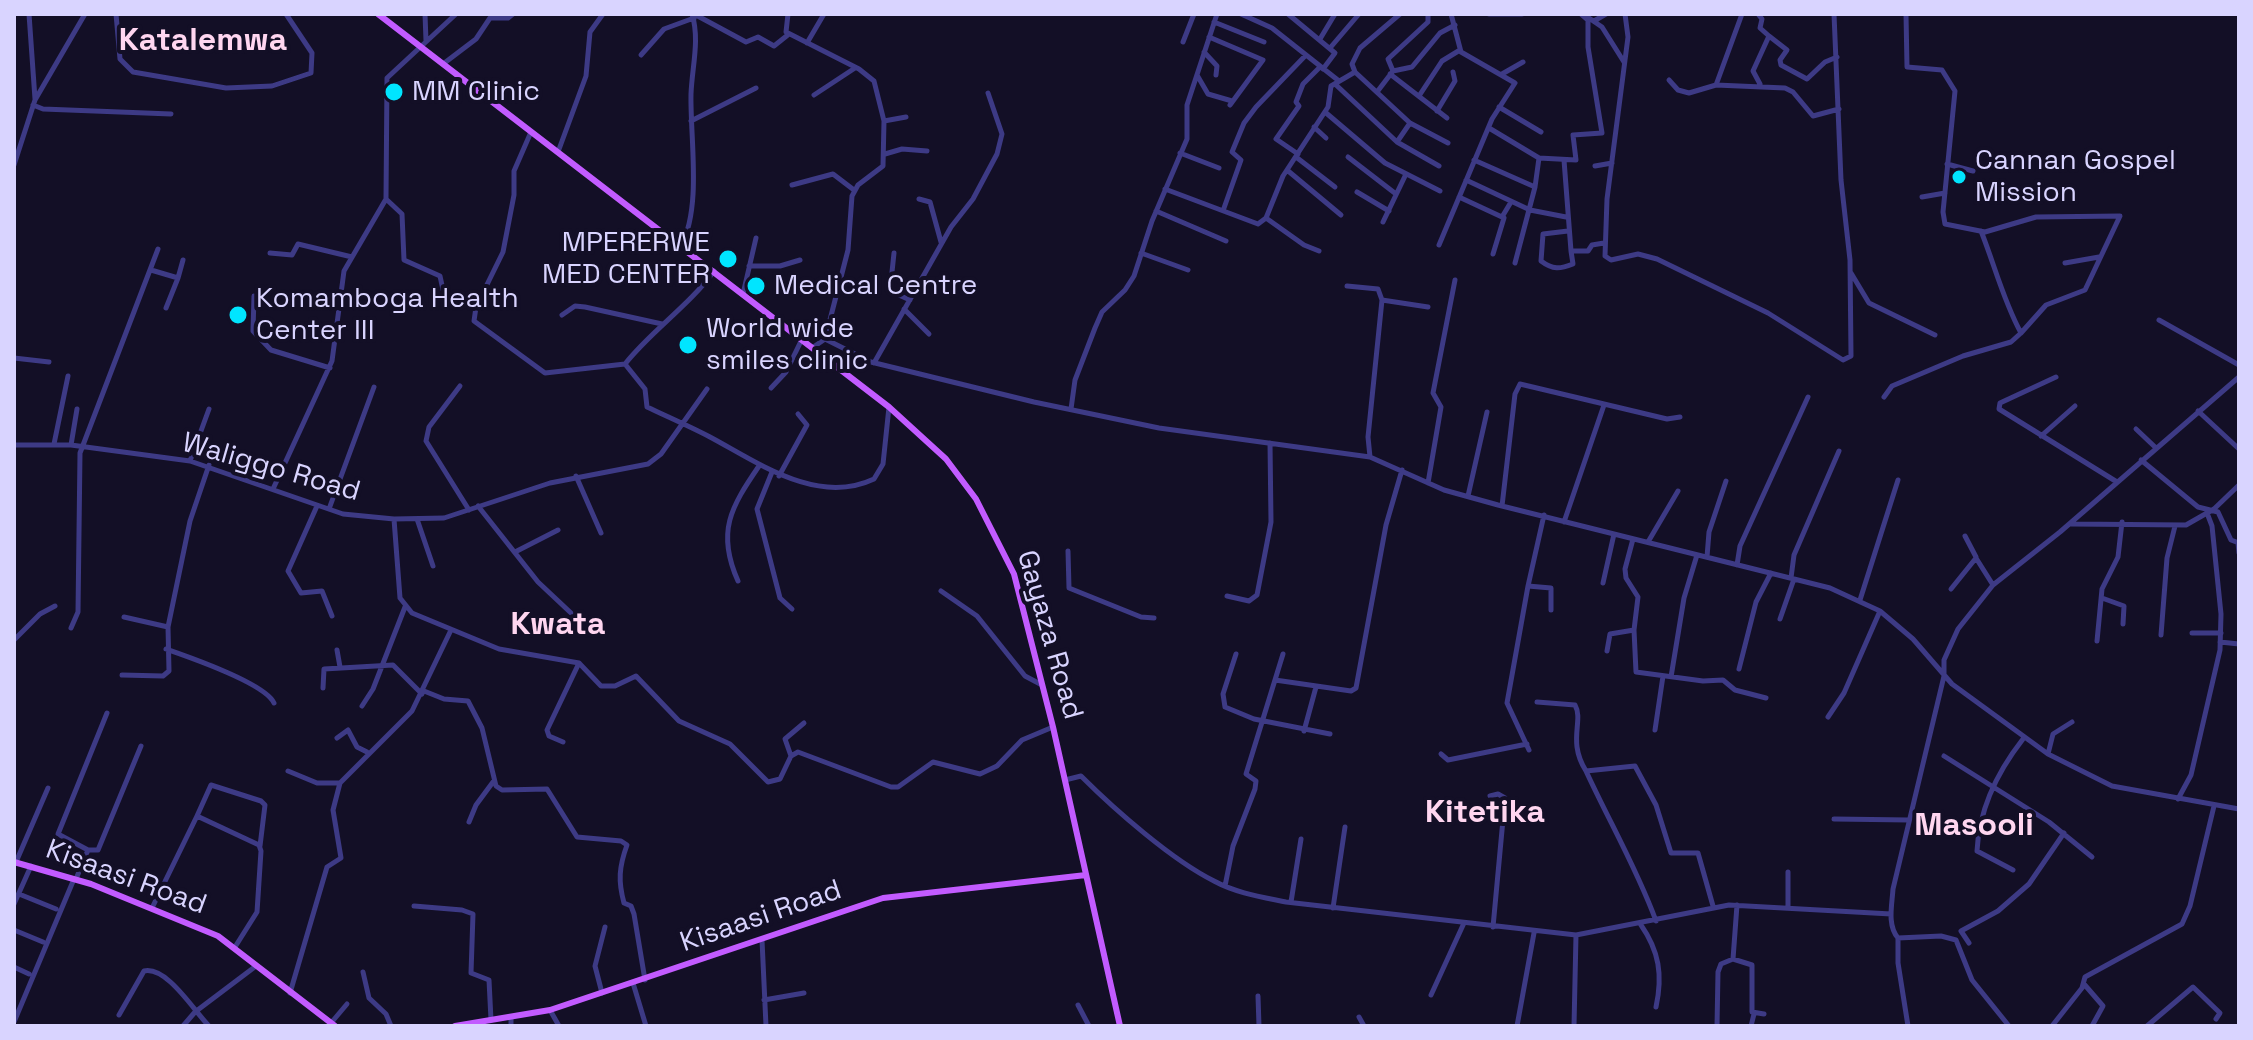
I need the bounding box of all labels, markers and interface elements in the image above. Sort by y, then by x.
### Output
district label: Katalemwa [119,22,287,60]
place label: MM Clinic [412,75,540,109]
marker: MM Clinic [383,81,405,103]
place label: Cannan Gospel Mission [1975,144,2176,210]
marker: Cannan Gospel Mission [1950,168,1968,186]
place label: MPERERWE MED CENTER [542,226,710,292]
marker: MPERERWE MED CENTER [717,248,739,270]
place label: Medical Centre [774,269,977,303]
marker: Medical Centre [745,275,767,297]
place label: Komamboga Health Center III [256,282,519,348]
marker: Komamboga Health Center III [227,304,249,326]
place label: World wide smiles clinic [706,312,868,378]
marker: World wide smiles clinic [677,334,699,356]
street label: Waliggo Road [178,427,364,509]
street label: Gayaza Road [1009,547,1089,723]
district label: Kwata [510,606,606,644]
district label: Kitetika [1425,794,1545,832]
district label: Masooli [1914,807,2034,845]
street label: Kisaasi Road [41,833,211,923]
street label: Kisaasi Road [676,874,846,960]

